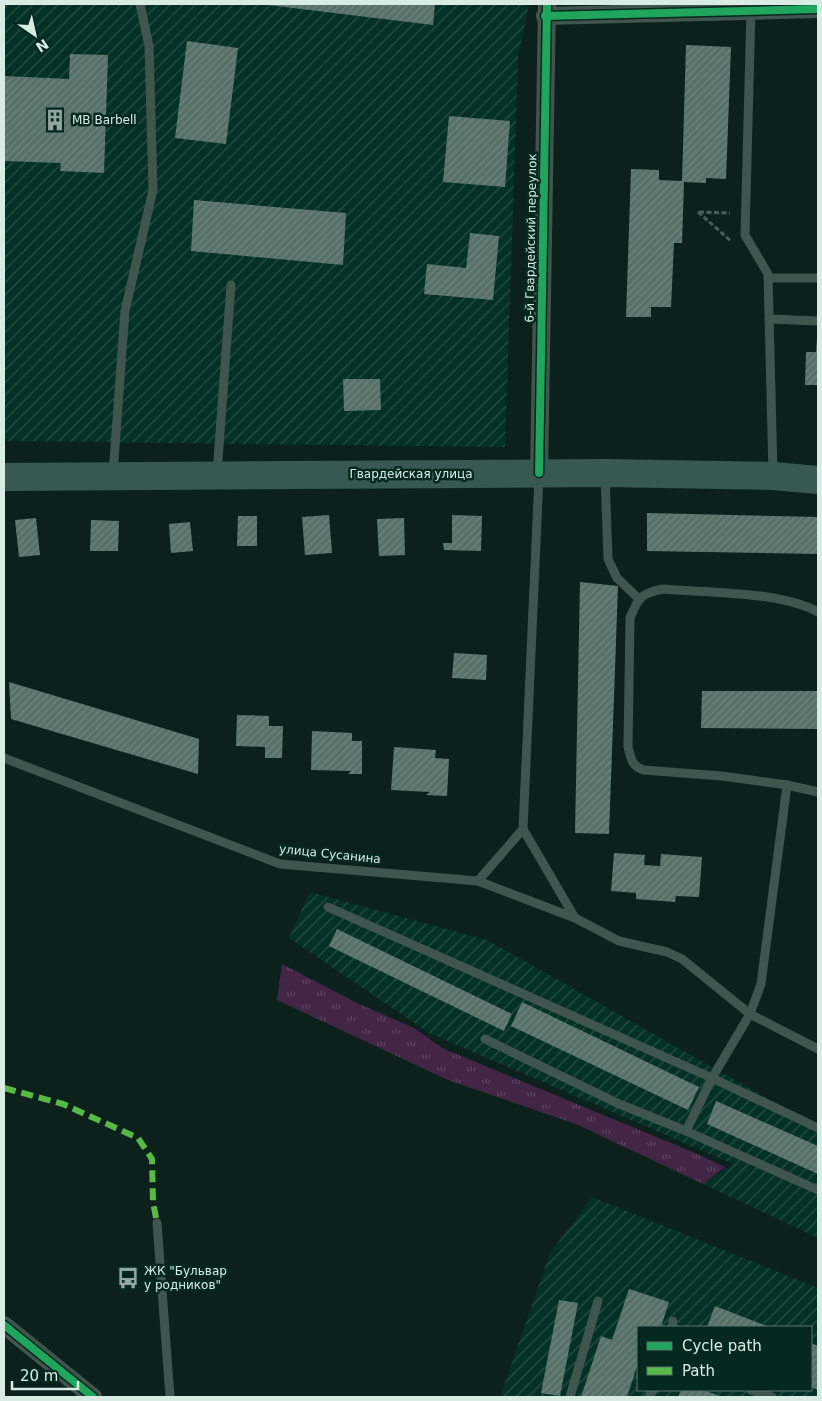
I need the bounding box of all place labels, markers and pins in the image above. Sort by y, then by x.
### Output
building icon: MB Barbell [42,107,68,133]
place label: MB Barbell [72,113,137,127]
place label: ЖК "Бульвар у родников" [144,1264,227,1292]
bus stop icon: ЖК "Бульвар у родников" [115,1265,141,1291]

